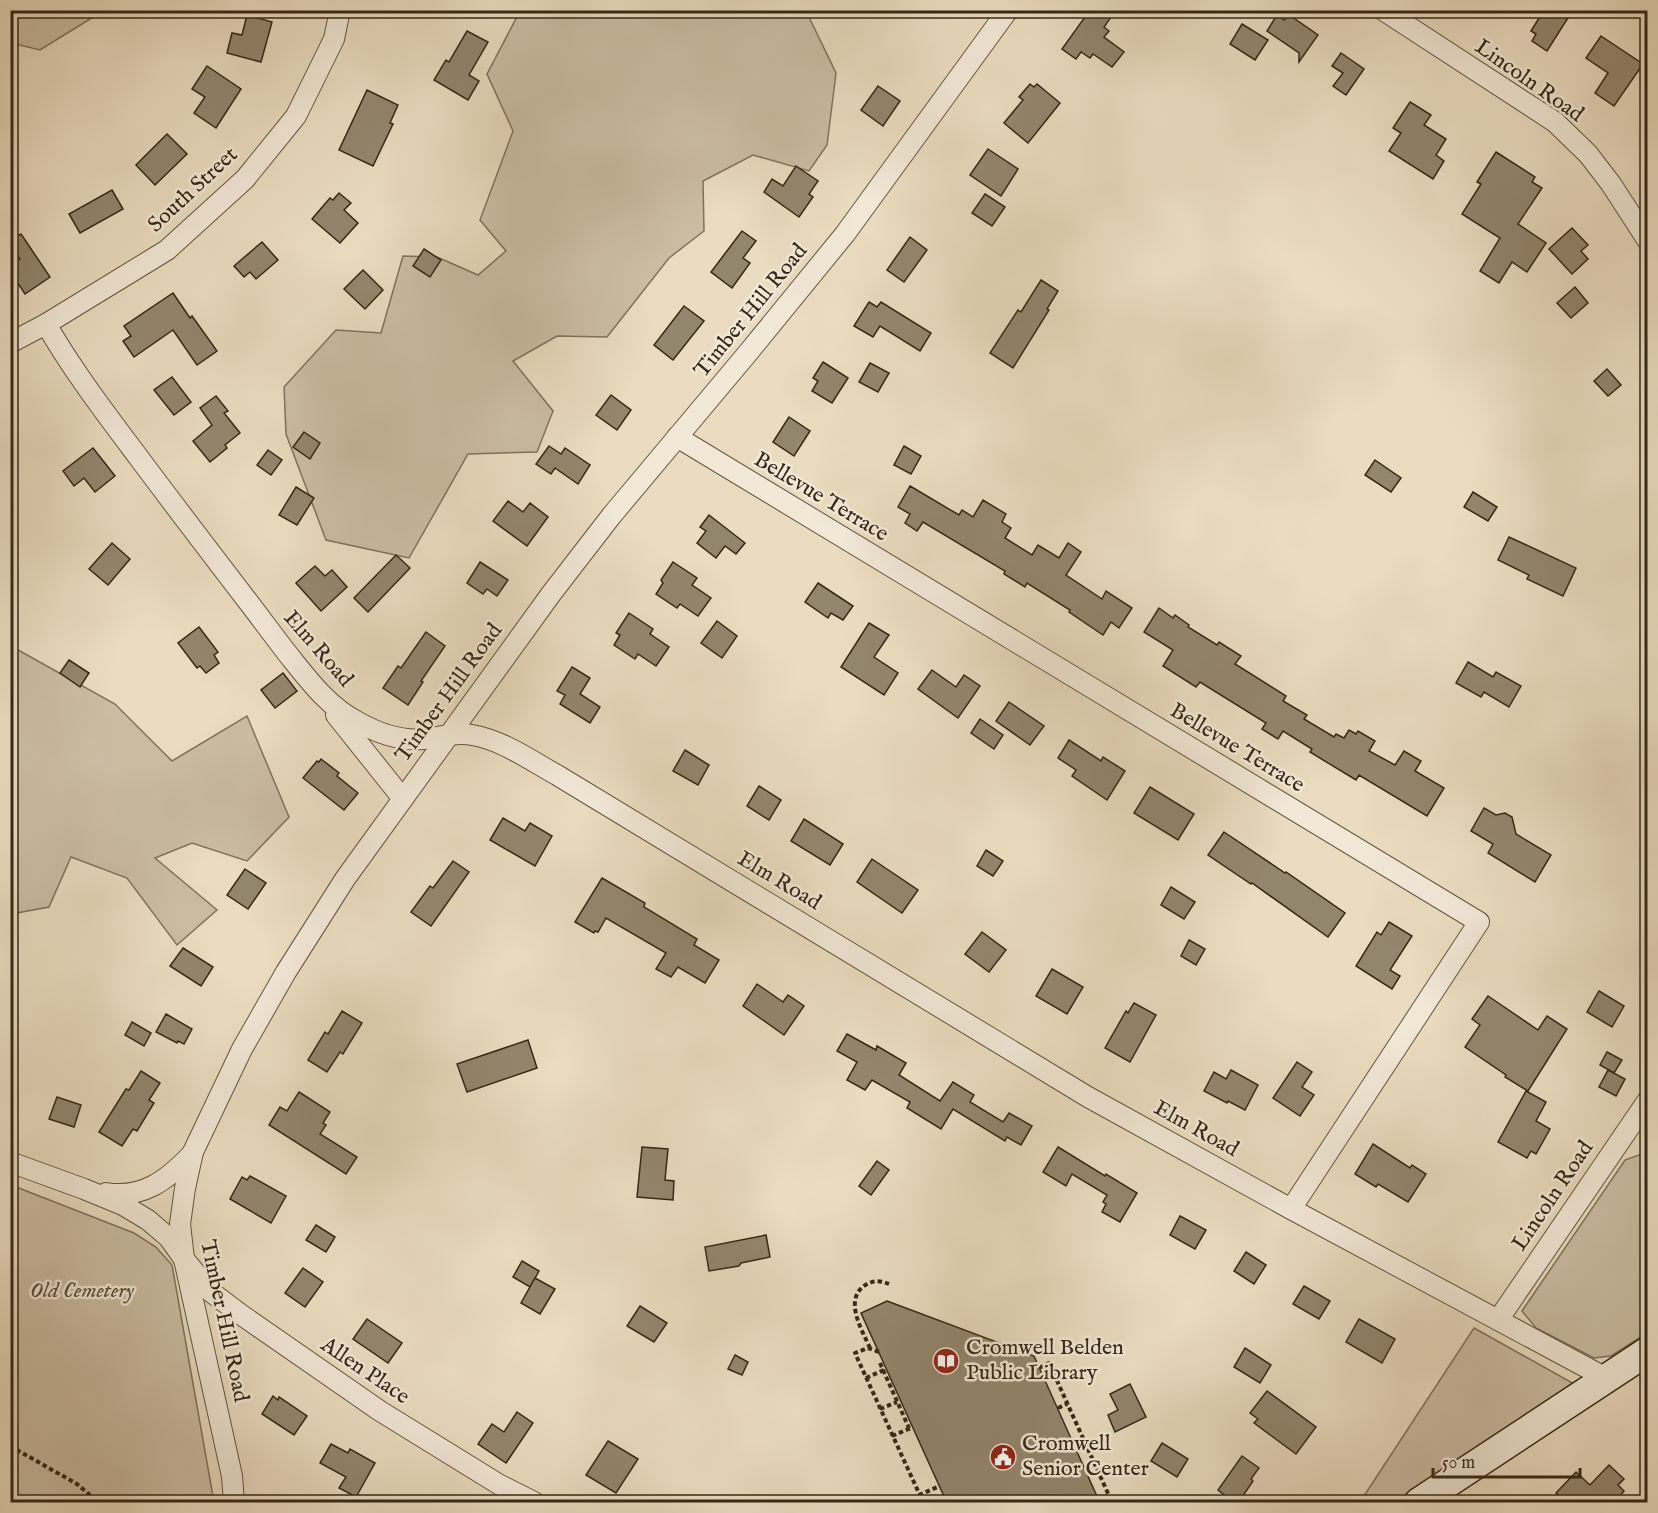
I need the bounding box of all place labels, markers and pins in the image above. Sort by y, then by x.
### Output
place label: Cromwell Belden Public Library [966,1334,1124,1387]
library icon: Cromwell Belden Public Library [931,1346,961,1376]
place label: Cromwell Senior Center [1022,1430,1149,1483]
public building icon: Cromwell Senior Center [988,1442,1018,1472]

